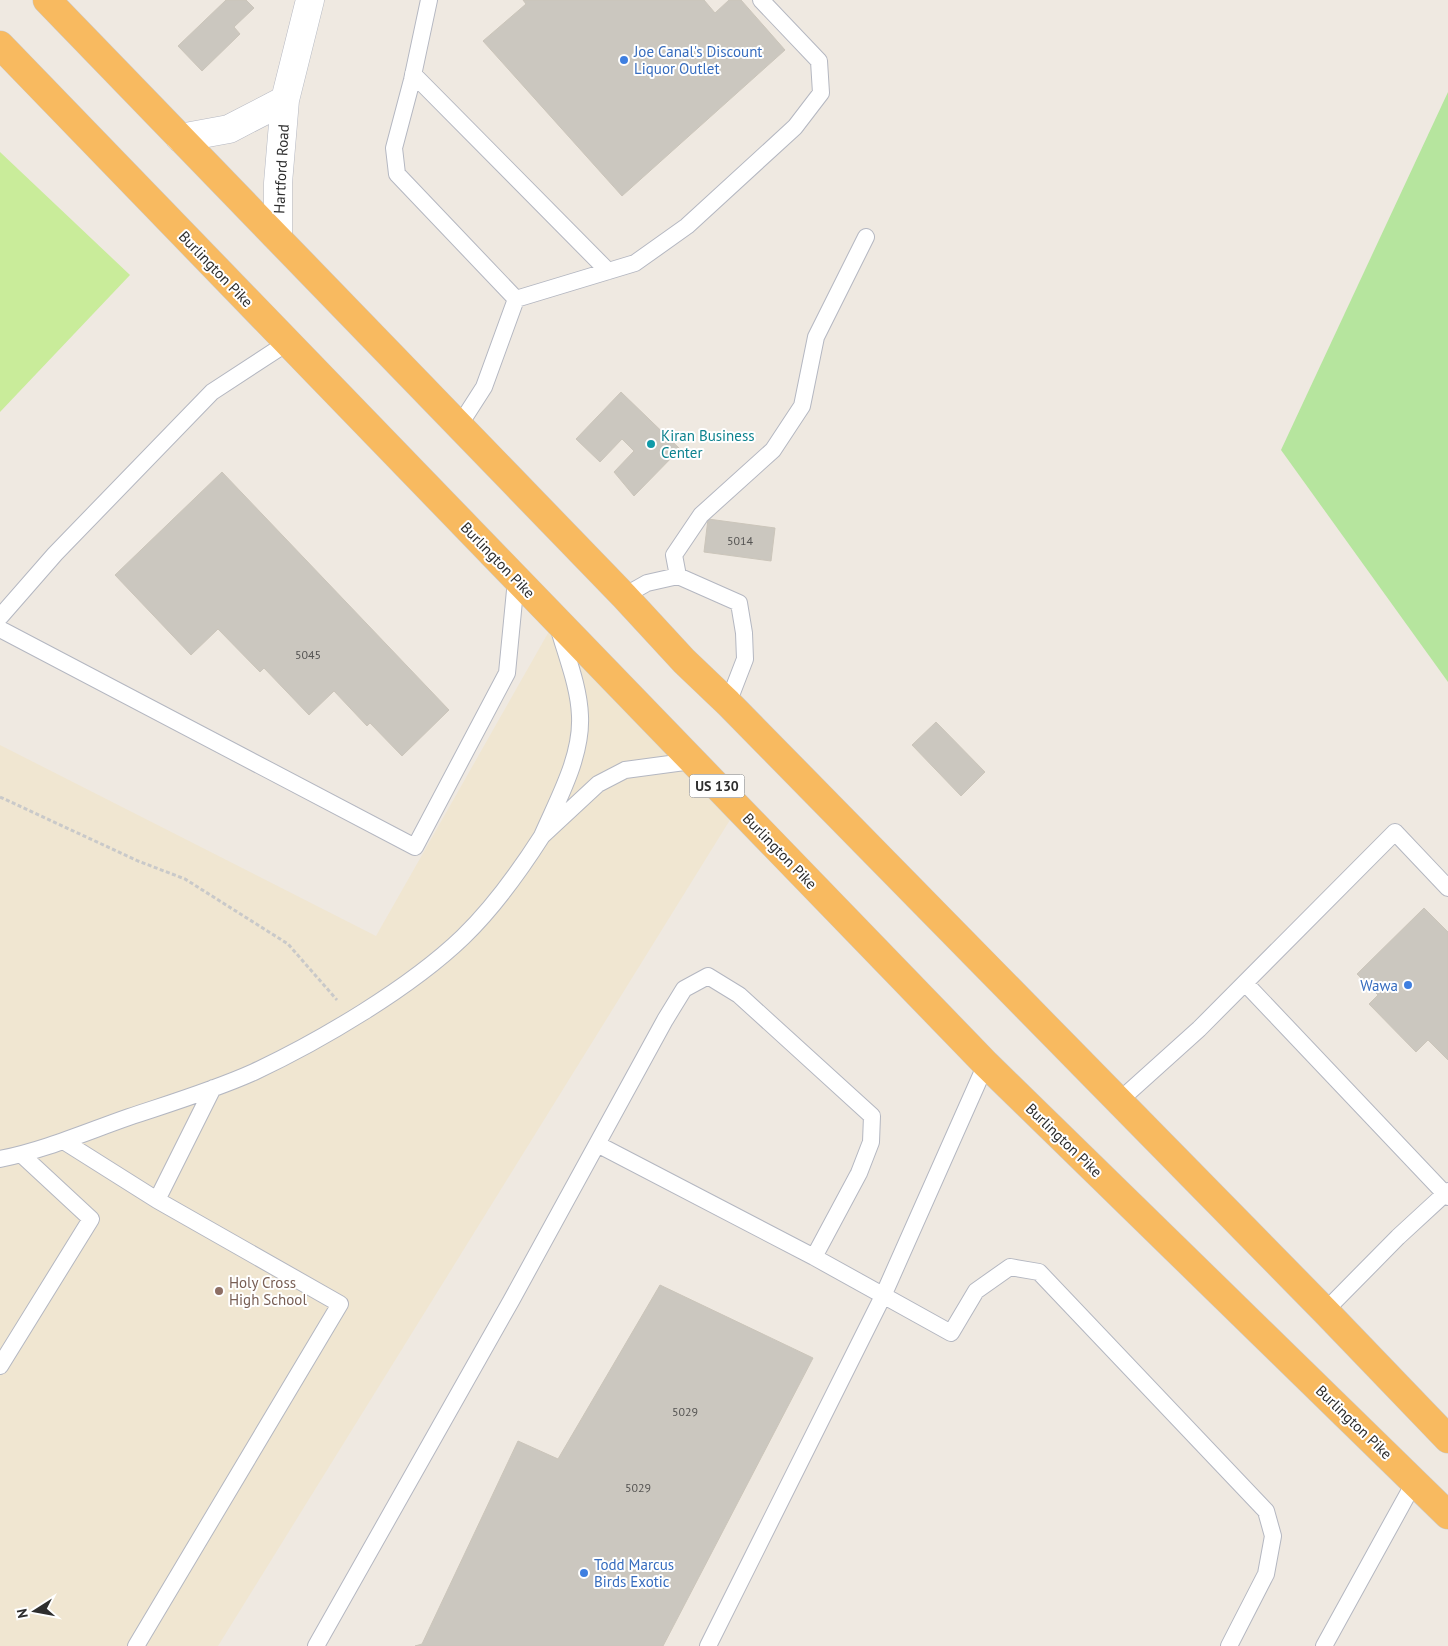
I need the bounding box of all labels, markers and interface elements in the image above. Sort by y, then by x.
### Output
place label: Joe Canal's Discount Liquor Outlet [633,42,762,78]
marker: Joe Canal's Discount Liquor Outlet [618,54,630,66]
street label: Hartford Road [269,124,293,214]
street label: Burlington Pike [175,227,257,311]
place label: Kiran Business Center [661,426,755,462]
marker: Kiran Business Center [645,438,657,450]
street label: Burlington Pike [457,518,539,602]
house number: 5014 [727,533,754,548]
house number: 5045 [295,647,321,662]
road number: US 130 [690,774,744,798]
street label: Burlington Pike [739,809,821,893]
place label: Wawa [1360,976,1398,995]
marker: Wawa [1402,979,1414,991]
street label: Burlington Pike [1022,1099,1106,1181]
place label: Holy Cross High School [229,1273,307,1309]
marker: Holy Cross High School [213,1285,225,1297]
street label: Burlington Pike [1312,1381,1396,1463]
house number: 5029 [672,1404,698,1419]
house number: 5029 [625,1480,651,1495]
place label: Todd Marcus Birds Exotic [594,1555,674,1591]
marker: Todd Marcus Birds Exotic [578,1567,590,1579]
north arrow [10,1586,60,1636]
text: N [13,1607,32,1620]

